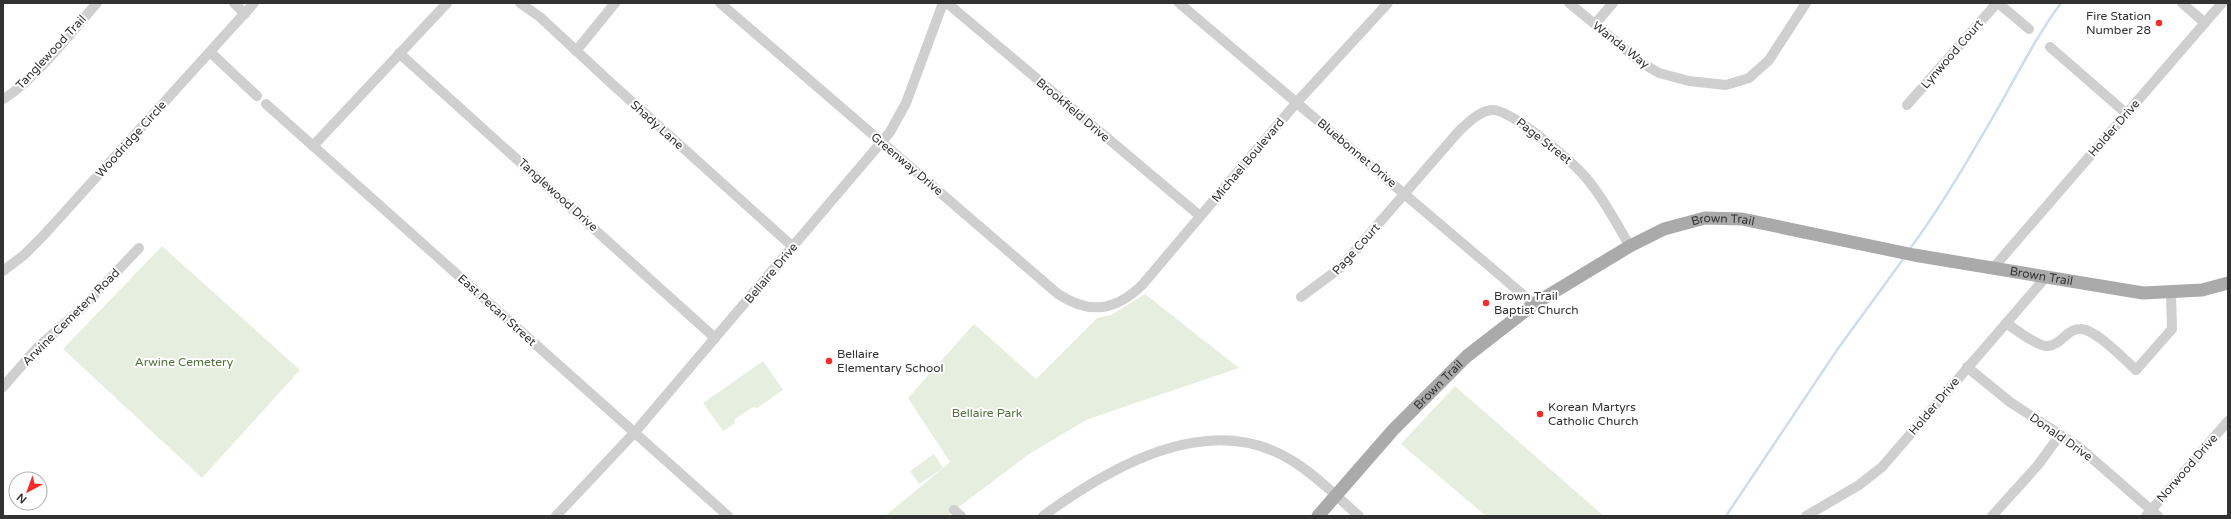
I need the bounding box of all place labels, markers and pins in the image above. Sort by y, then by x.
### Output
place label: Fire Station Number 28 [2086,9,2151,37]
marker: Fire Station Number 28 [2154,18,2164,28]
place label: Brown Trail Baptist Church [1494,289,1579,317]
marker: Brown Trail Baptist Church [1481,298,1491,308]
place label: Bellaire Elementary School [837,347,944,375]
marker: Bellaire Elementary School [824,356,834,366]
place label: Korean Martyrs Catholic Church [1548,400,1639,428]
marker: Korean Martyrs Catholic Church [1535,409,1545,419]

